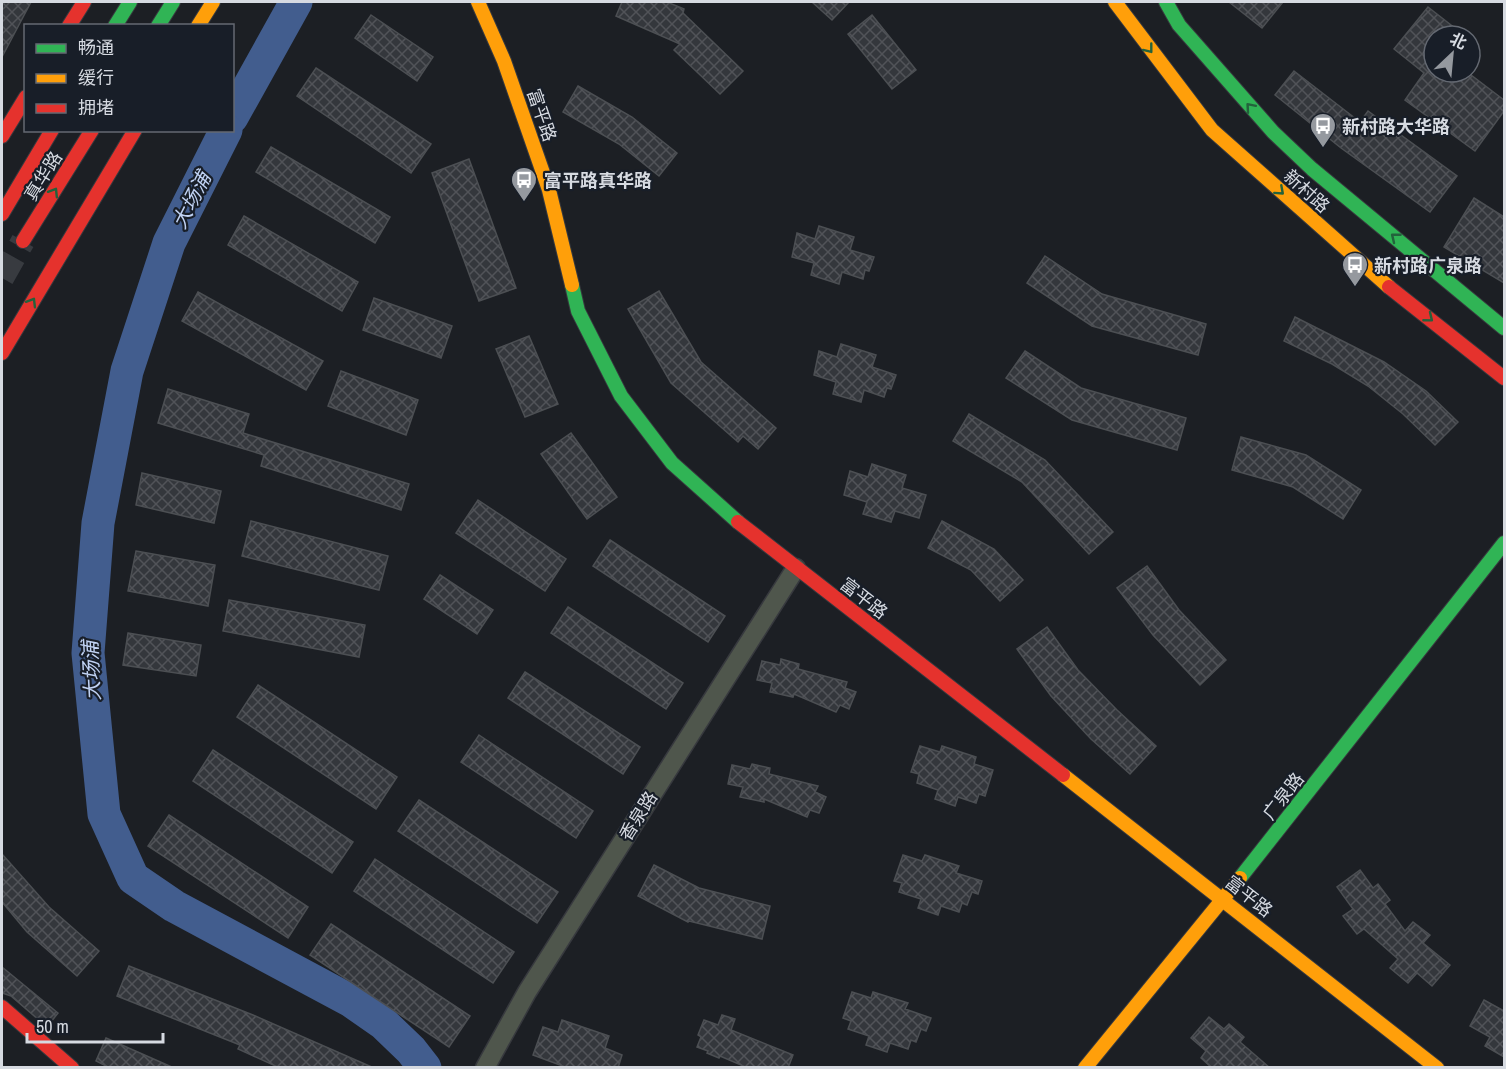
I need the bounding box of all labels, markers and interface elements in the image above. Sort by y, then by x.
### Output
legend [24,24,234,132]
north arrow [1422,24,1482,84]
text: 北 [1447,27,1471,54]
text: 畅通 [78,35,114,60]
one-way arrow [1142,42,1153,53]
text: 缓行 [78,65,114,90]
street label: 富平路 [521,85,563,145]
text: 拥堵 [78,95,114,120]
one-way arrow [1246,103,1257,114]
bus stop icon: 新村路大华路 [1308,111,1338,149]
place label: 新村路大华路 [1342,114,1450,139]
street label: 真华路 [18,146,68,206]
water label: 大场浦 [165,164,218,233]
street label: 新村路 [1279,164,1335,218]
bus stop icon: 富平路真华路 [509,165,539,203]
place label: 富平路真华路 [544,168,652,193]
one-way arrow [1274,184,1285,195]
one-way arrow [47,188,59,198]
one-way arrow [1390,234,1401,245]
bus stop icon: 新村路广泉路 [1340,250,1370,288]
place label: 新村路广泉路 [1374,253,1482,278]
one-way arrow [24,298,36,308]
one-way arrow [1422,311,1433,322]
street label: 富平路 [835,572,893,624]
water label: 大场浦 [76,637,106,702]
street label: 广泉路 [1257,767,1309,825]
street label: 香泉路 [613,786,663,846]
street label: 富平路 [1220,870,1278,922]
scale bar [27,1006,164,1044]
text: 50 m [36,1014,69,1039]

